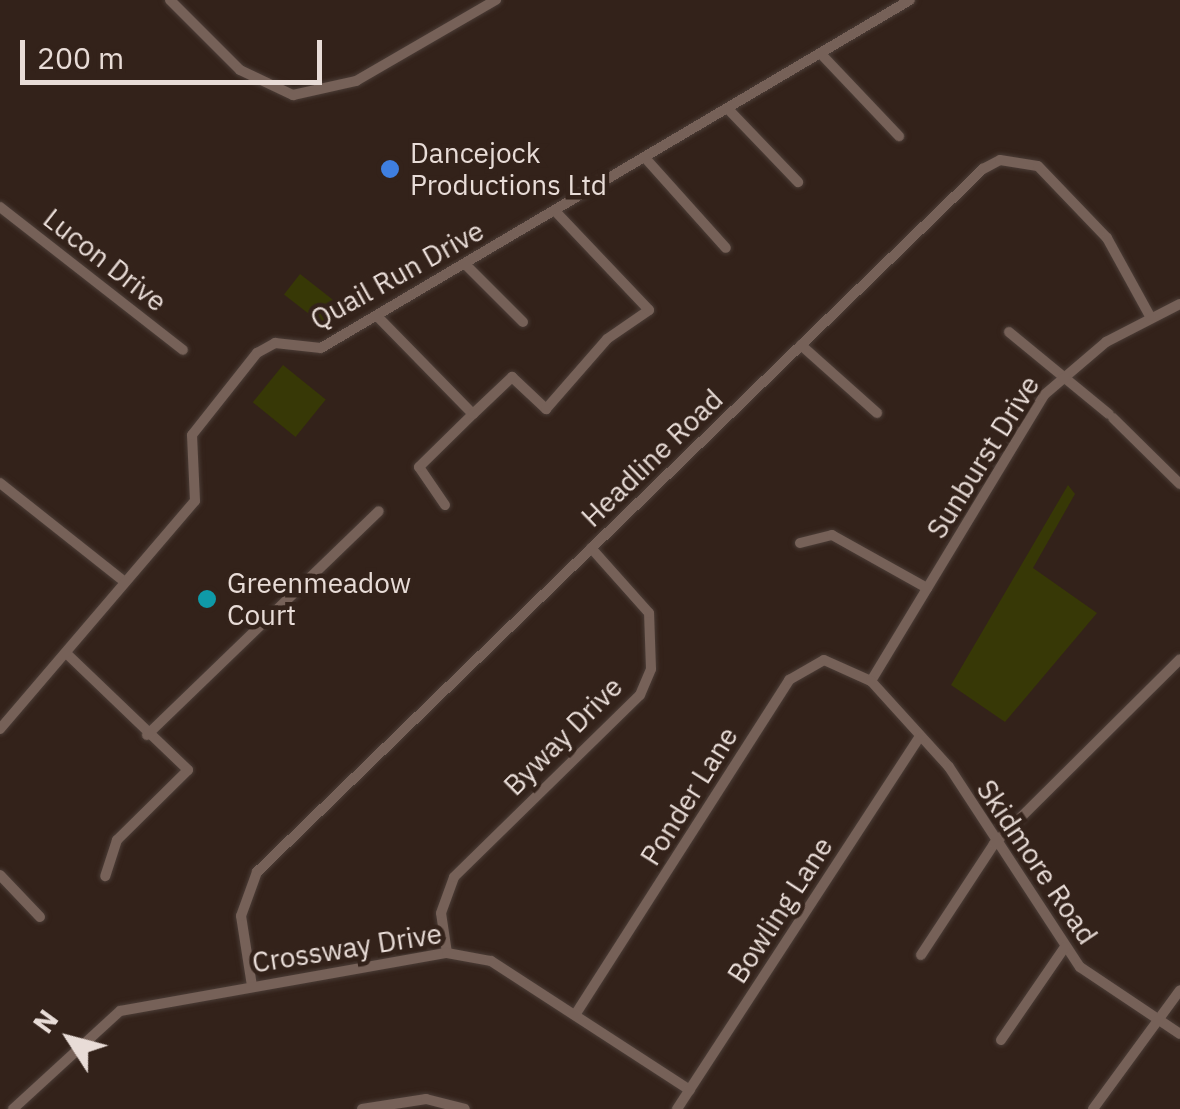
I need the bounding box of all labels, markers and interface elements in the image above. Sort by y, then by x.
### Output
scale bar [25,20,328,82]
text: 200 m [37,38,124,77]
place label: Dancejock Productions Ltd [410,136,607,202]
marker: Dancejock Productions Ltd [379,158,401,180]
street label: Lucon Drive [37,202,173,318]
street label: Quail Run Drive [304,213,490,337]
street label: Sunburst Drive [920,370,1046,544]
street label: Headline Road [574,382,730,534]
place label: Greenmeadow Court [227,566,411,632]
marker: Greenmeadow Court [196,588,218,610]
street label: Byway Drive [497,670,629,802]
street label: Ponder Lane [633,721,745,871]
street label: Skidmore Road [970,773,1104,951]
street label: Bowling Lane [720,831,840,989]
street label: Crossway Drive [250,916,444,980]
north arrow [20,989,120,1089]
text: N [24,1002,66,1040]

